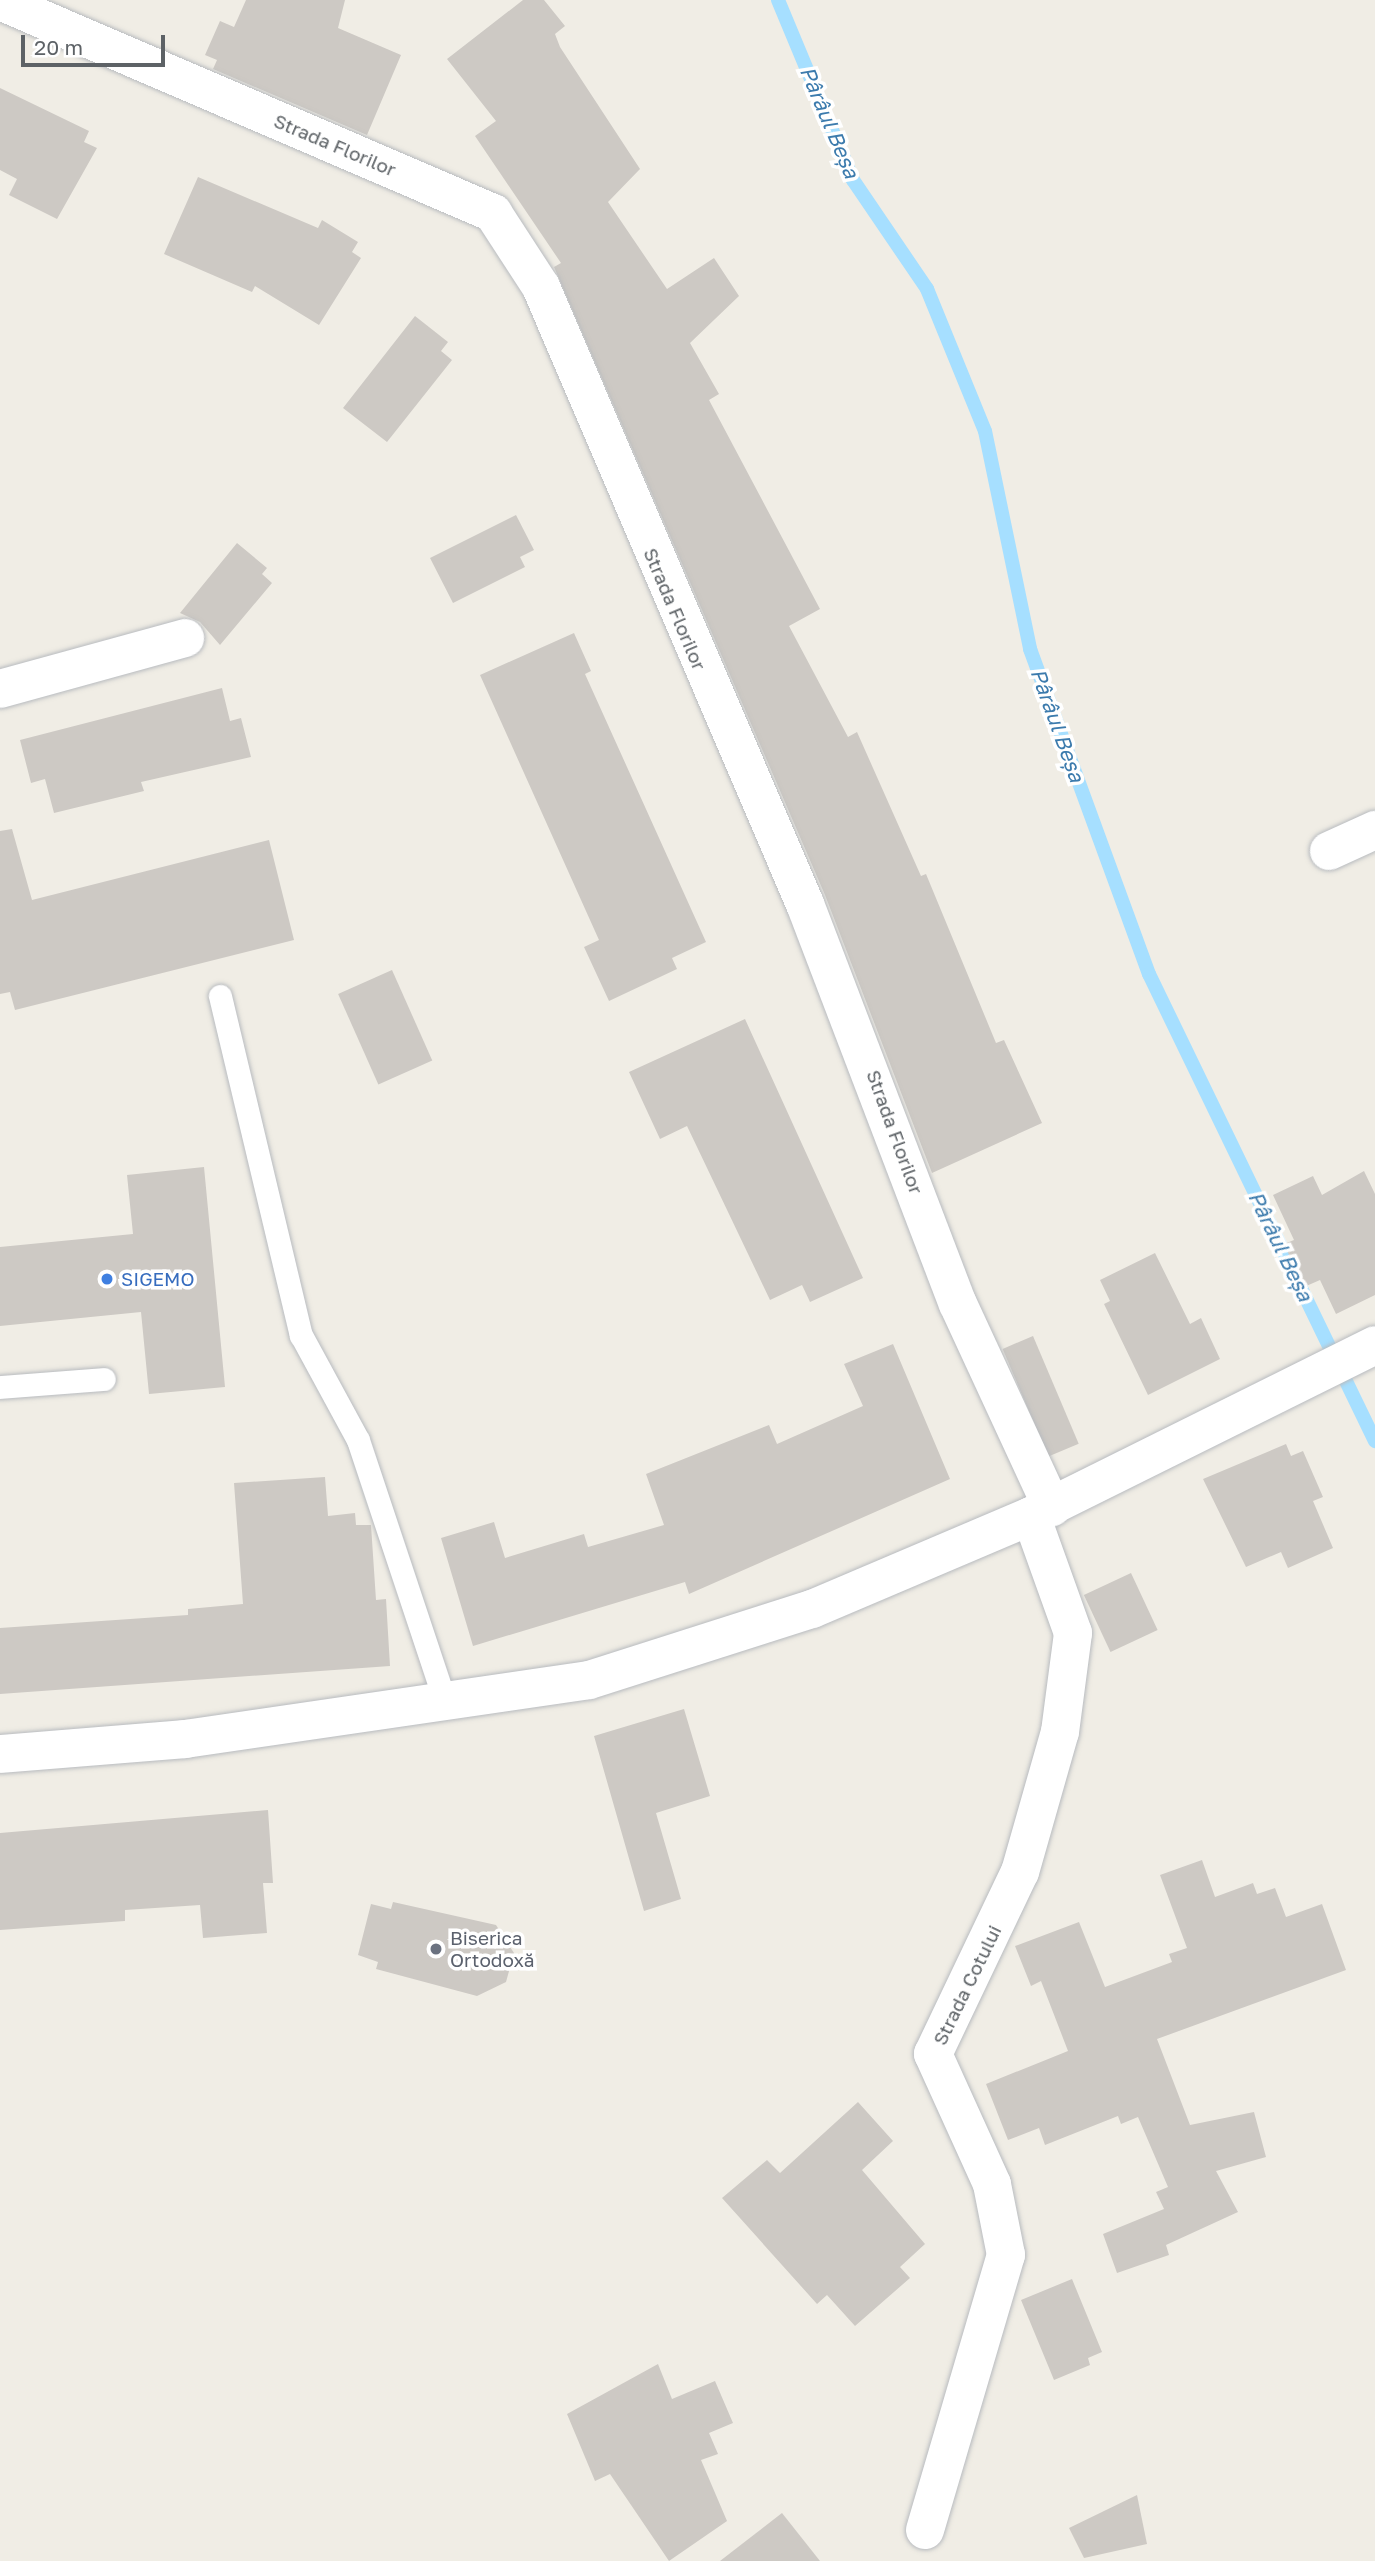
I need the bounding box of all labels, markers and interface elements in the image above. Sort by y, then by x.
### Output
scale bar [24,21,168,65]
text: 20 m [34,34,83,60]
water label: Pârâul Beșa [795,62,865,182]
street label: Strada Florilor [271,109,399,181]
street label: Strada Florilor [639,545,711,673]
water label: Pârâul Beșa [1026,665,1090,785]
street label: Strada Florilor [862,1067,928,1197]
water label: Pârâul Beșa [1244,1187,1318,1305]
place label: SIGEMO [121,1268,195,1290]
marker: SIGEMO [99,1271,115,1287]
street label: Strada Cotului [928,1921,1006,2049]
place label: Biserica Ortodoxă [450,1927,535,1971]
marker: Biserica Ortodoxă [428,1941,444,1957]

